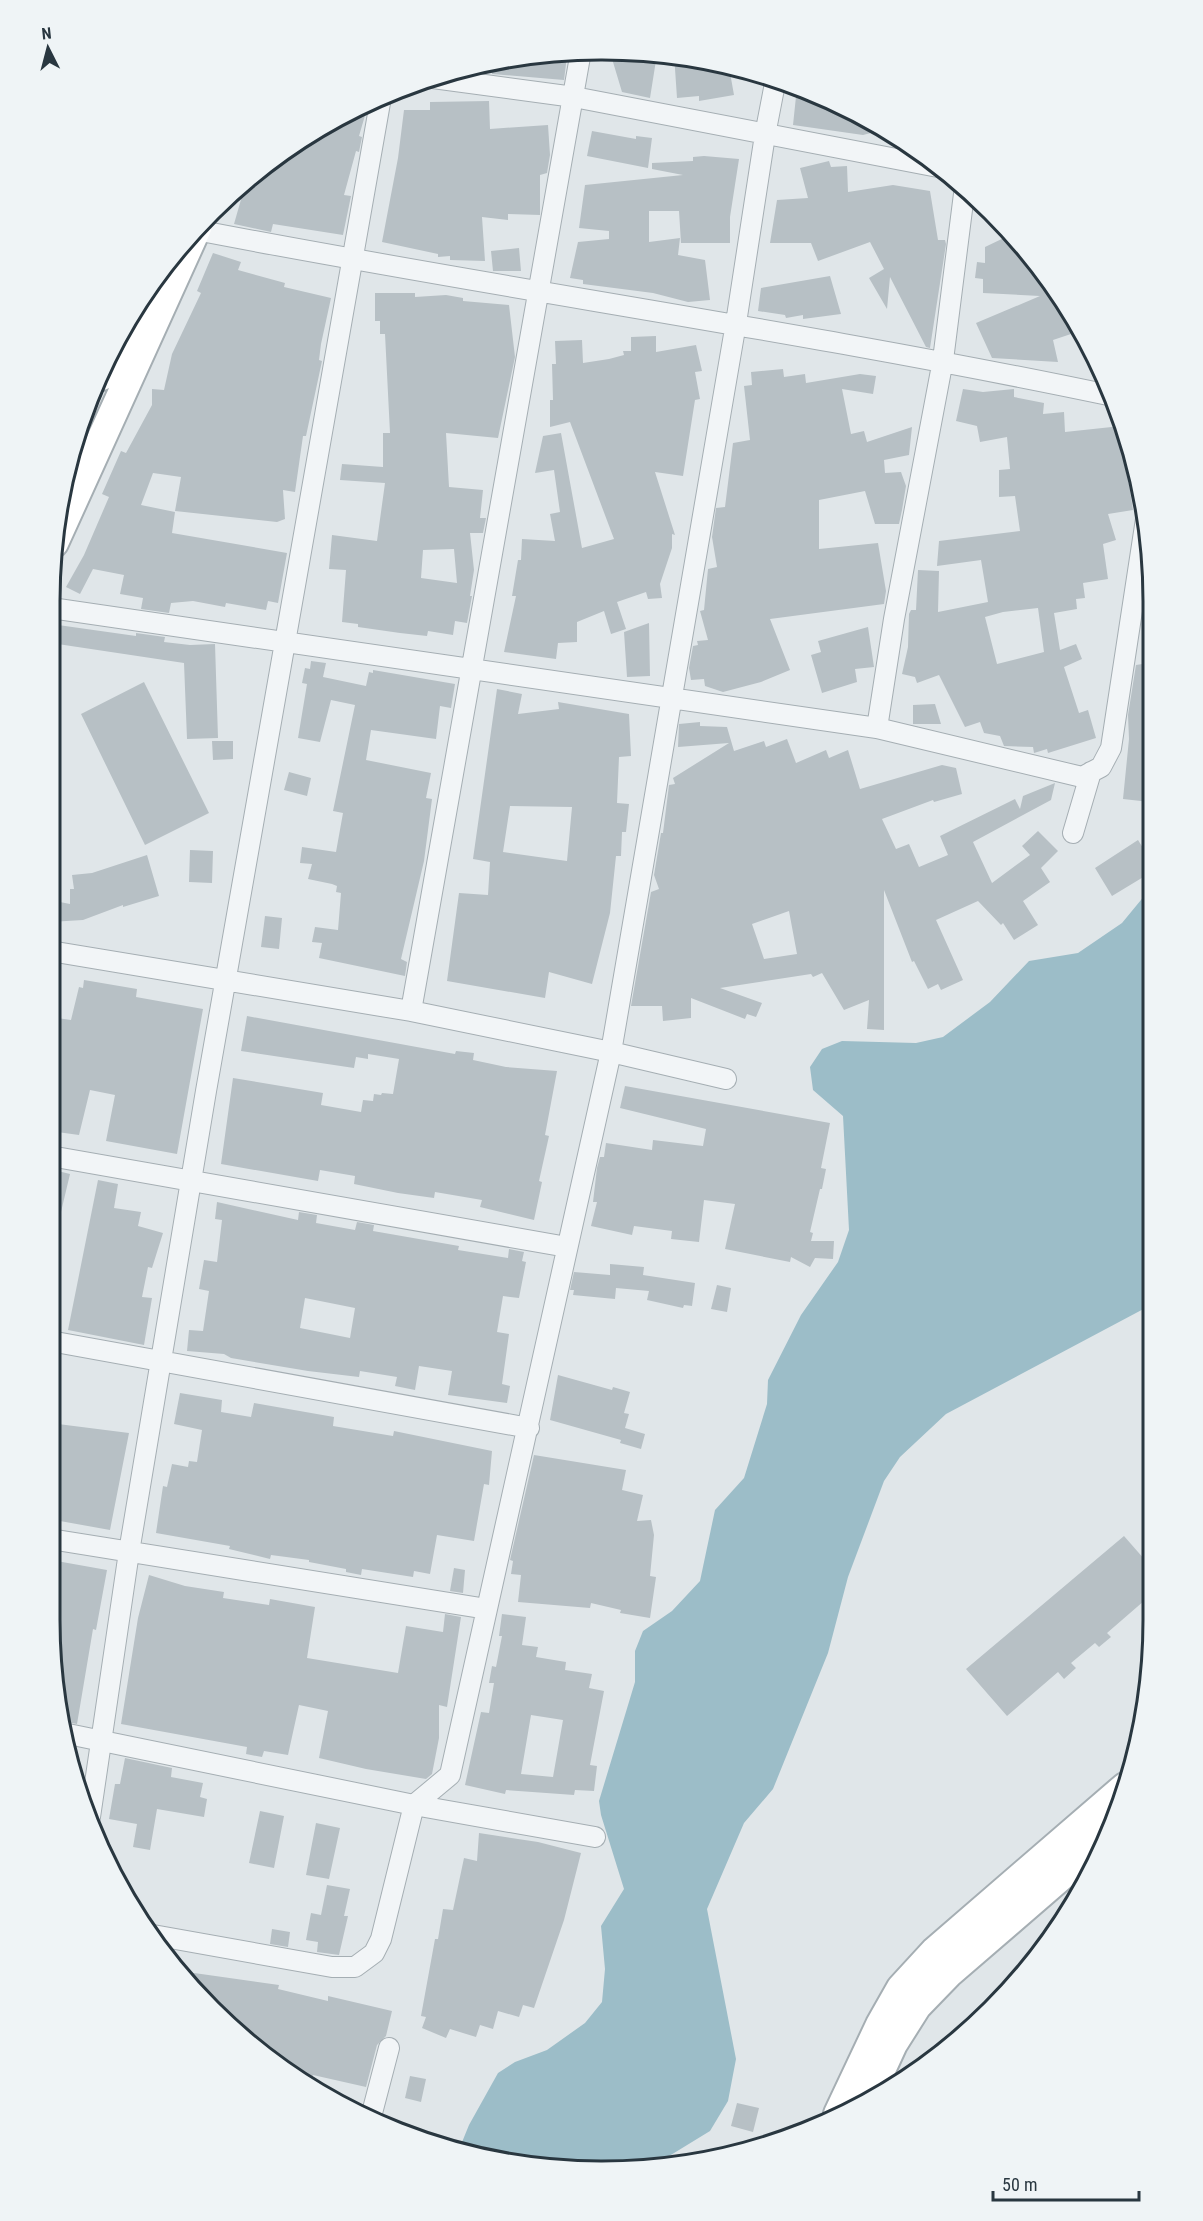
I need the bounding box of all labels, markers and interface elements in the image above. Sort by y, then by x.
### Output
north arrow [18,18,78,78]
text: N [41,24,52,44]
scale bar [993,2164,1138,2202]
text: 50 m [1002,2174,1037,2195]

